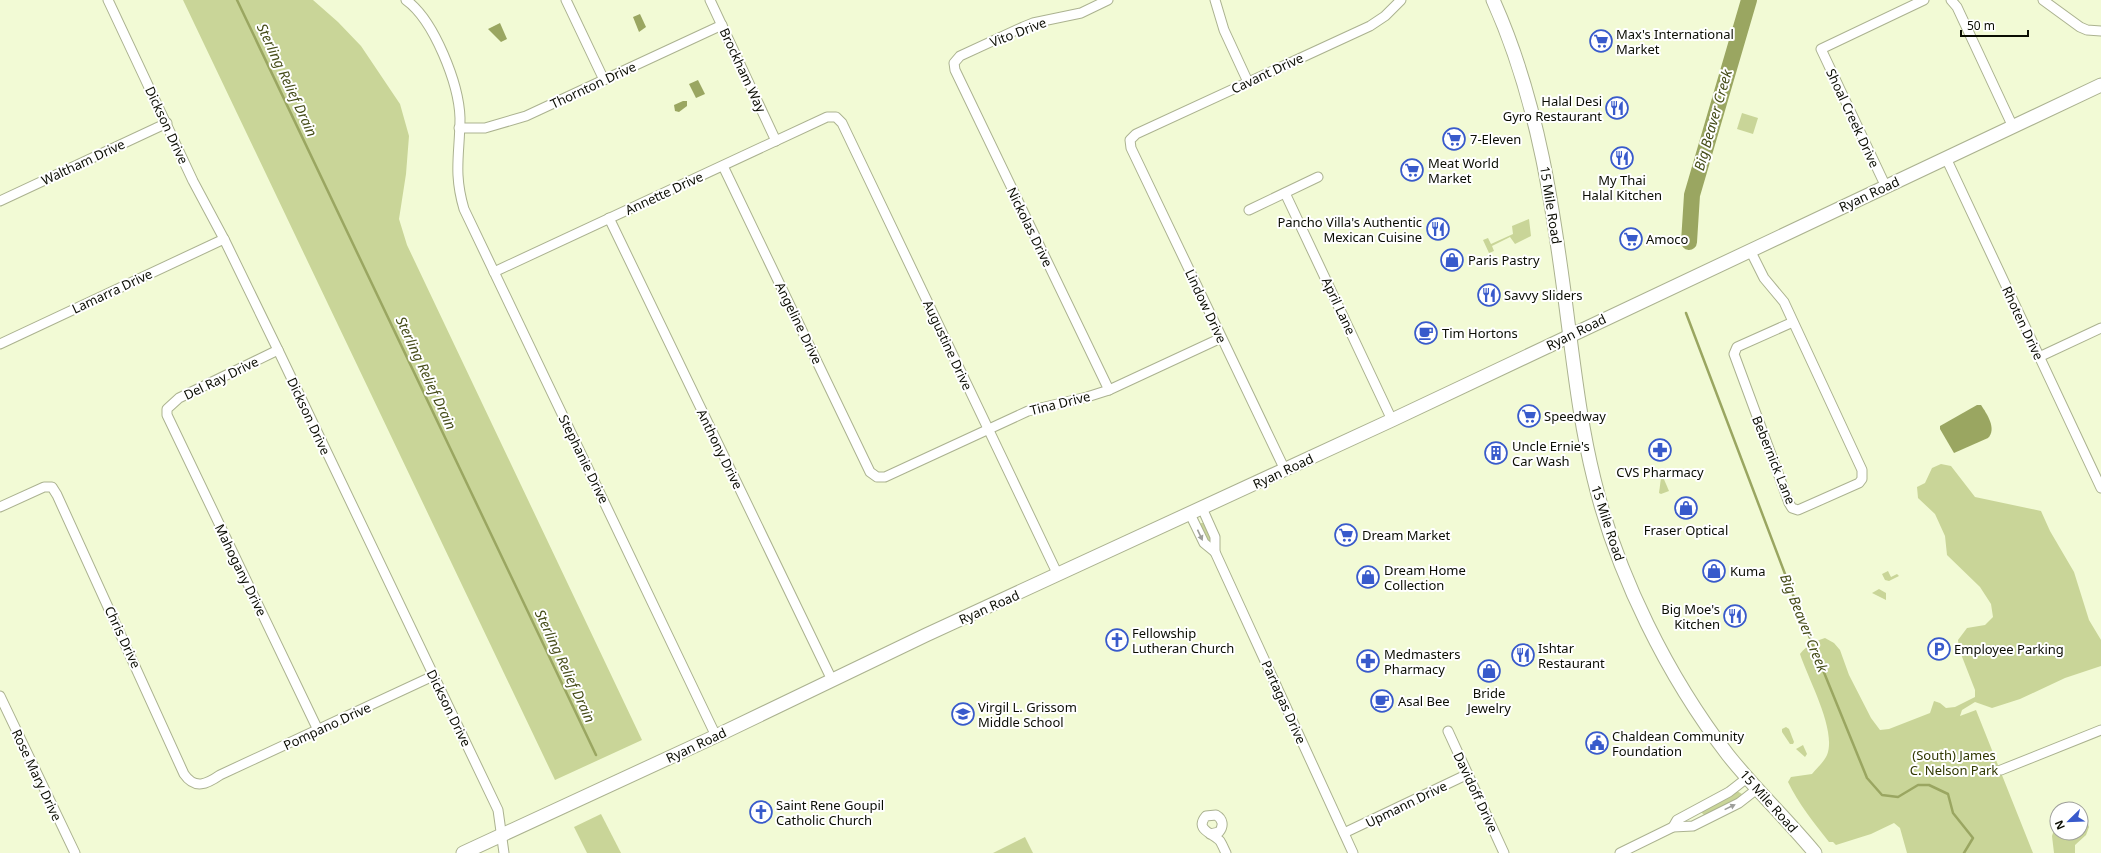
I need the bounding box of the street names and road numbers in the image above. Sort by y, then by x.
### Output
street label: Vito Drive [987,13,1049,51]
street label: Brockham Way [716,25,771,115]
street label: Cavant Drive [1228,48,1306,98]
street label: Thornton Drive [547,57,639,113]
street label: Shoal Creek Drive [1822,65,1884,171]
street label: Dickson Drive [141,83,193,167]
street label: Waltham Drive [38,135,128,189]
street label: 15 Mile Road [1536,165,1566,245]
street label: Annette Drive [622,167,706,219]
street label: Ryan Road [1836,172,1902,216]
street label: Nickolas Drive [1003,184,1057,270]
street label: Lamarra Drive [69,264,155,318]
street label: Lindow Drive [1181,266,1231,346]
street label: April Lane [1318,274,1360,338]
street label: Angeline Drive [771,279,827,367]
street label: Rhoten Drive [1998,283,2048,363]
street label: Augustine Drive [919,297,977,393]
street label: Ryan Road [1543,310,1609,354]
street label: Del Ray Drive [181,352,261,404]
street label: Dickson Drive [283,374,335,458]
street label: Tina Drive [1028,387,1092,419]
street label: Anthony Drive [693,406,747,492]
street label: Stephanie Drive [555,412,613,506]
street label: Bebernick Lane [1748,413,1800,507]
street label: Ryan Road [1250,449,1316,493]
street label: 15 Mile Road [1587,483,1629,563]
street label: Mahogany Drive [211,521,271,619]
street label: Ryan Road [956,586,1022,628]
street label: Chris Drive [101,603,145,671]
street label: Partagas Drive [1258,657,1310,747]
street label: Dickson Drive [423,666,475,750]
street label: Pompano Drive [280,698,374,754]
street label: Ryan Road [663,723,729,767]
street label: Rose Mary Drive [8,726,66,824]
street label: Davidoff Drive [1449,749,1503,835]
street label: 15 Mile Road [1736,766,1802,836]
street label: Upmann Drive [1362,777,1450,831]

